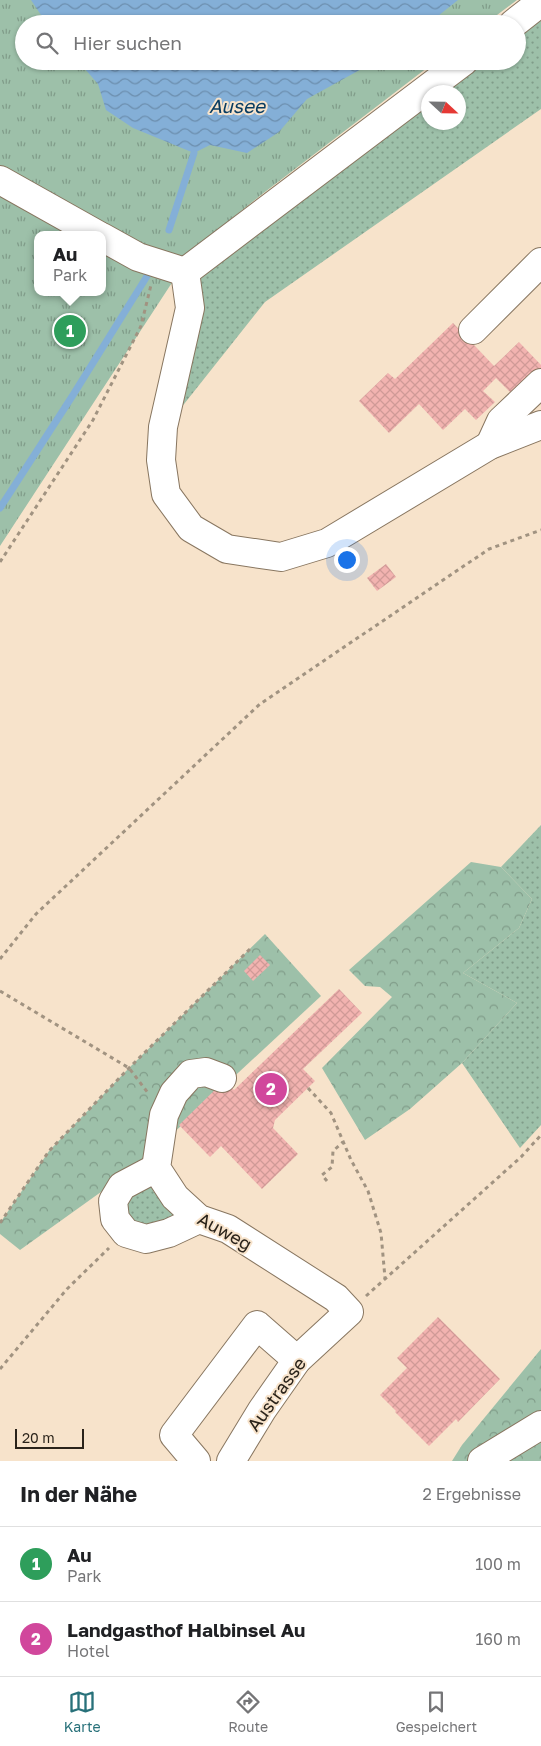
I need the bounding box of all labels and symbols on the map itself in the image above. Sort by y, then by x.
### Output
north arrow [421,85,466,130]
water label: Ausee [209,94,267,117]
pin: 1 [54,312,86,350]
your location [334,547,360,573]
pin: 2 [255,1070,287,1108]
street label: Auweg [194,1207,256,1255]
street label: Austrasse [242,1353,310,1435]
scale bar [15,1426,84,1449]

